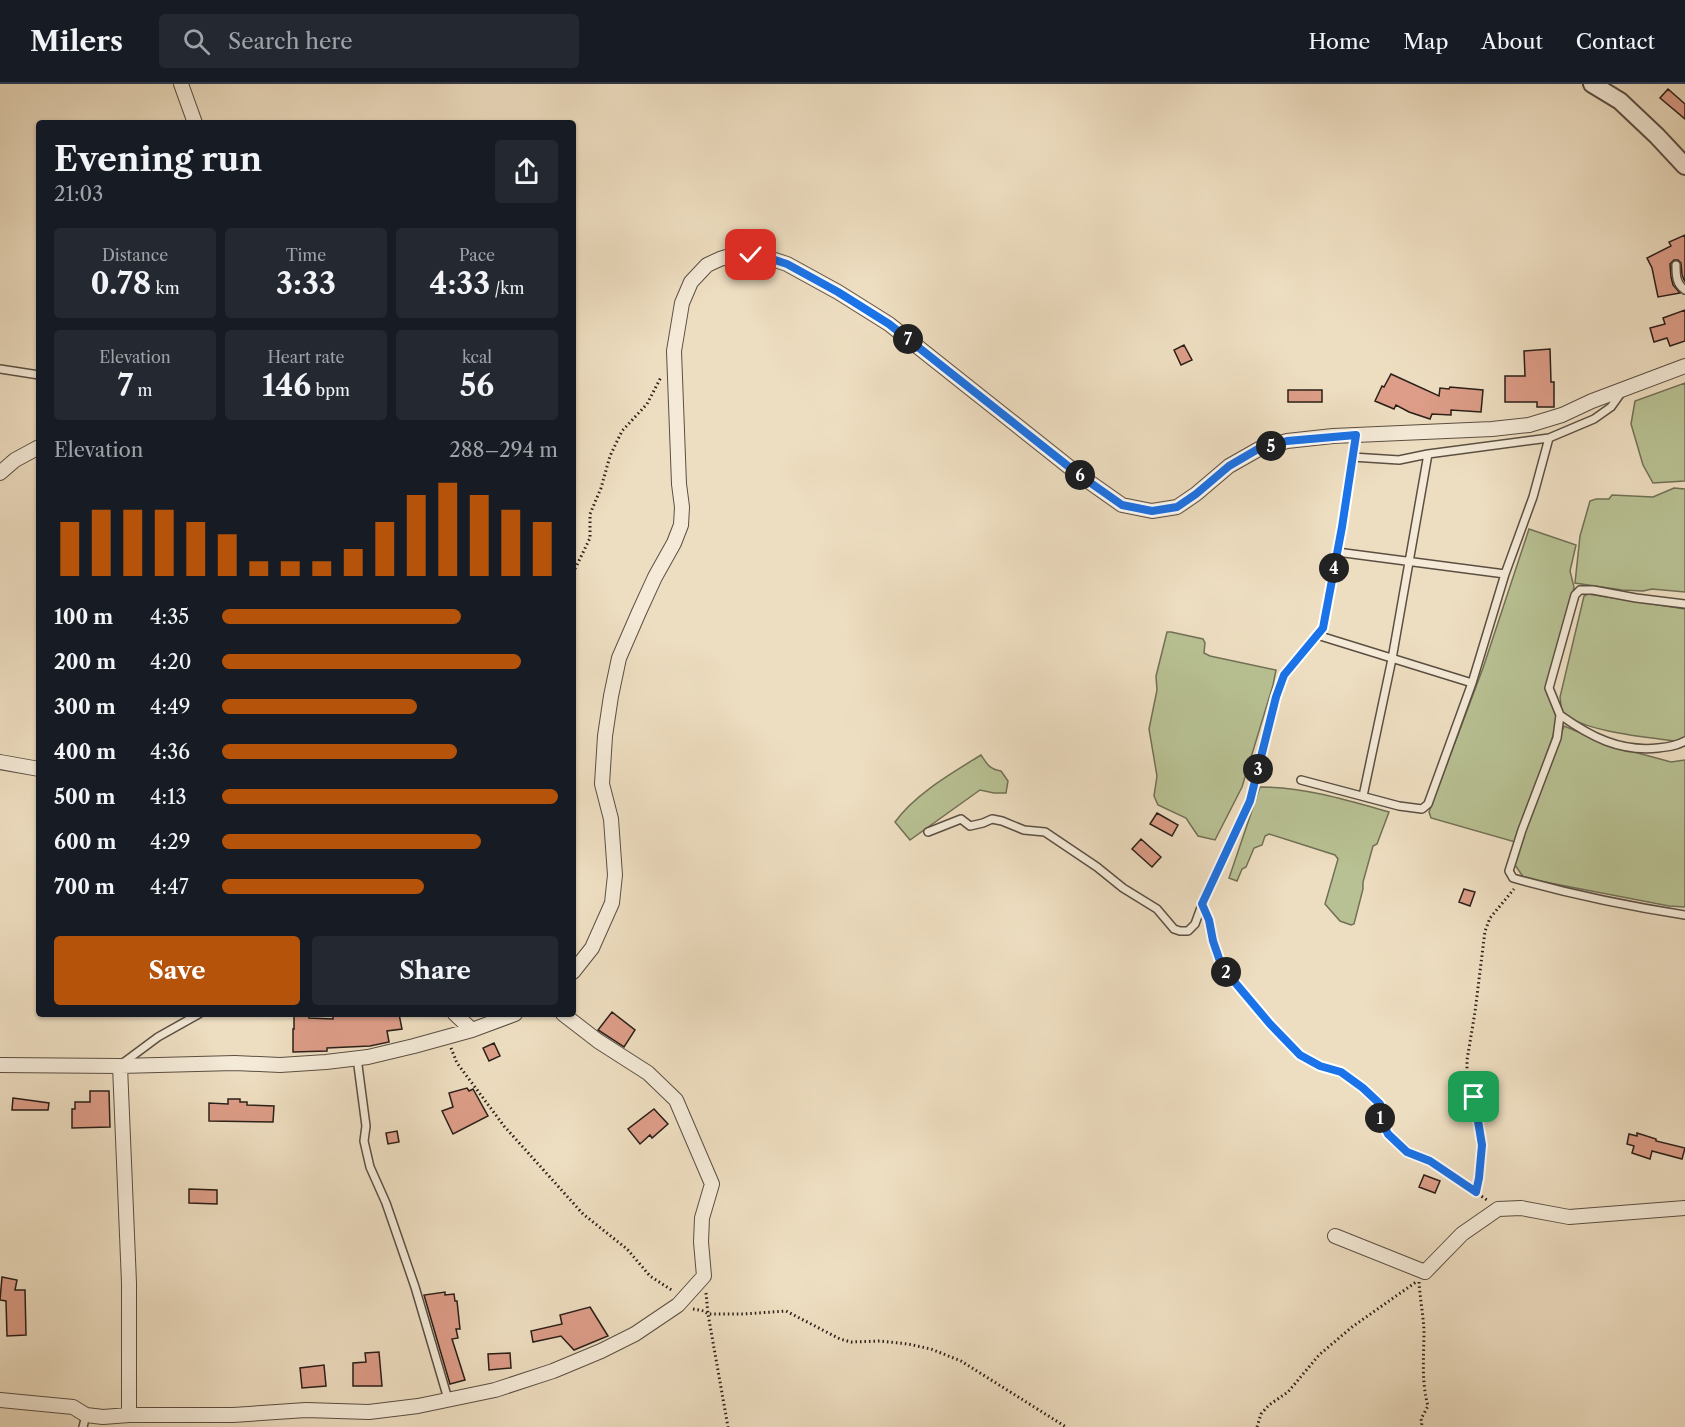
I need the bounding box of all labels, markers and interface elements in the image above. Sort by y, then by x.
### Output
search box [159,14,579,68]
text: Milers [30,24,123,58]
icon: search [180,25,213,58]
text: Search here [228,28,353,55]
text: Home [1309,29,1370,54]
text: Map [1403,29,1448,54]
text: About [1481,29,1543,54]
text: Contact [1576,29,1655,54]
text: Evening run [54,139,262,180]
button: share [495,140,558,203]
text: 21:03 [54,182,103,206]
pin [725,229,776,280]
icon: check [734,238,767,271]
text: Distance [102,245,168,265]
text: Time [286,245,326,265]
text: Pace [459,245,495,265]
text: 0.78 [90,265,151,302]
text: 3:33 [276,265,336,302]
text: 4:33 [430,265,490,302]
text: km [151,278,180,298]
text: /km [490,278,524,298]
pin: 7 [893,324,923,354]
text: 7 [904,329,912,349]
text: Elevation [99,347,171,367]
text: Heart rate [267,347,345,367]
text: kcal [462,347,492,367]
text: 7 [118,367,133,404]
text: 146 [262,367,311,404]
text: 56 [460,367,494,404]
text: m [133,380,152,400]
text: bpm [311,380,350,400]
pin: 5 [1256,431,1286,461]
text: 5 [1267,436,1275,456]
text: Elevation [54,438,143,462]
text: 288–294 m [449,438,558,462]
pin: 6 [1065,460,1095,490]
text: 6 [1075,465,1085,485]
pin: 4 [1319,553,1349,583]
text: 4 [1329,558,1339,578]
text: 100 m [54,605,113,629]
text: 4:35 [150,605,189,629]
text: 200 m [54,650,116,674]
text: 4:20 [150,650,191,674]
text: 300 m [54,695,116,719]
text: 4:49 [150,695,190,719]
text: 400 m [54,740,116,764]
text: 4:36 [150,740,190,764]
pin: 3 [1243,754,1273,784]
text: 3 [1253,759,1263,779]
text: 500 m [54,785,115,809]
text: 4:13 [150,785,187,809]
text: 600 m [54,830,116,854]
text: 4:29 [150,830,190,854]
text: 700 m [54,875,115,899]
text: 4:47 [150,875,189,899]
button: Save [54,936,300,1005]
button: Share [312,936,558,1005]
pin: 2 [1211,957,1241,987]
text: 2 [1221,962,1231,982]
pin [1448,1071,1499,1122]
icon: arrive [1457,1080,1490,1113]
pin: 1 [1365,1103,1395,1133]
text: 1 [1376,1108,1384,1128]

